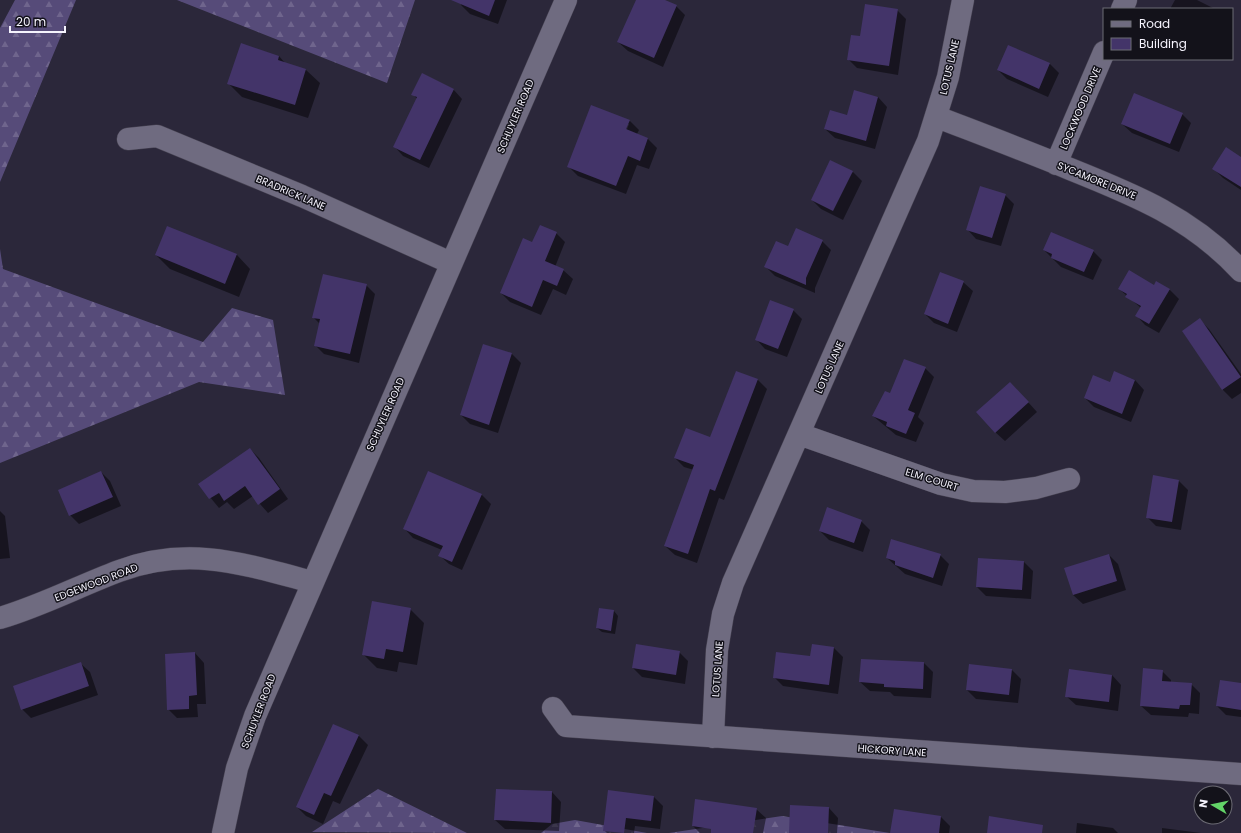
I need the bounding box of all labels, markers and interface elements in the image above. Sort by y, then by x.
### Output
scale bar [10,8,65,34]
legend [1103,8,1233,60]
text: 20 m [16,13,46,30]
text: Road [1139,15,1170,32]
text: Building [1139,35,1187,52]
street label: LOTUS LANE [936,38,963,96]
street label: LOCKWOOD DRIVE [1056,64,1105,152]
street label: SCHUYLER ROAD [493,77,538,156]
street label: SYCAMORE DRIVE [1055,158,1139,203]
street label: BRADRICK LANE [254,171,328,214]
street label: LOTUS LANE [811,339,848,396]
street label: SCHUYLER ROAD [363,375,408,453]
street label: ELM COURT [904,464,961,495]
street label: EDGEWOOD ROAD [52,560,140,605]
street label: LOTUS LANE [708,641,727,698]
street label: SCHUYLER ROAD [237,672,280,751]
street label: HICKORY LANE [857,741,927,760]
north arrow [1193,785,1233,825]
text: N [1195,798,1212,809]

